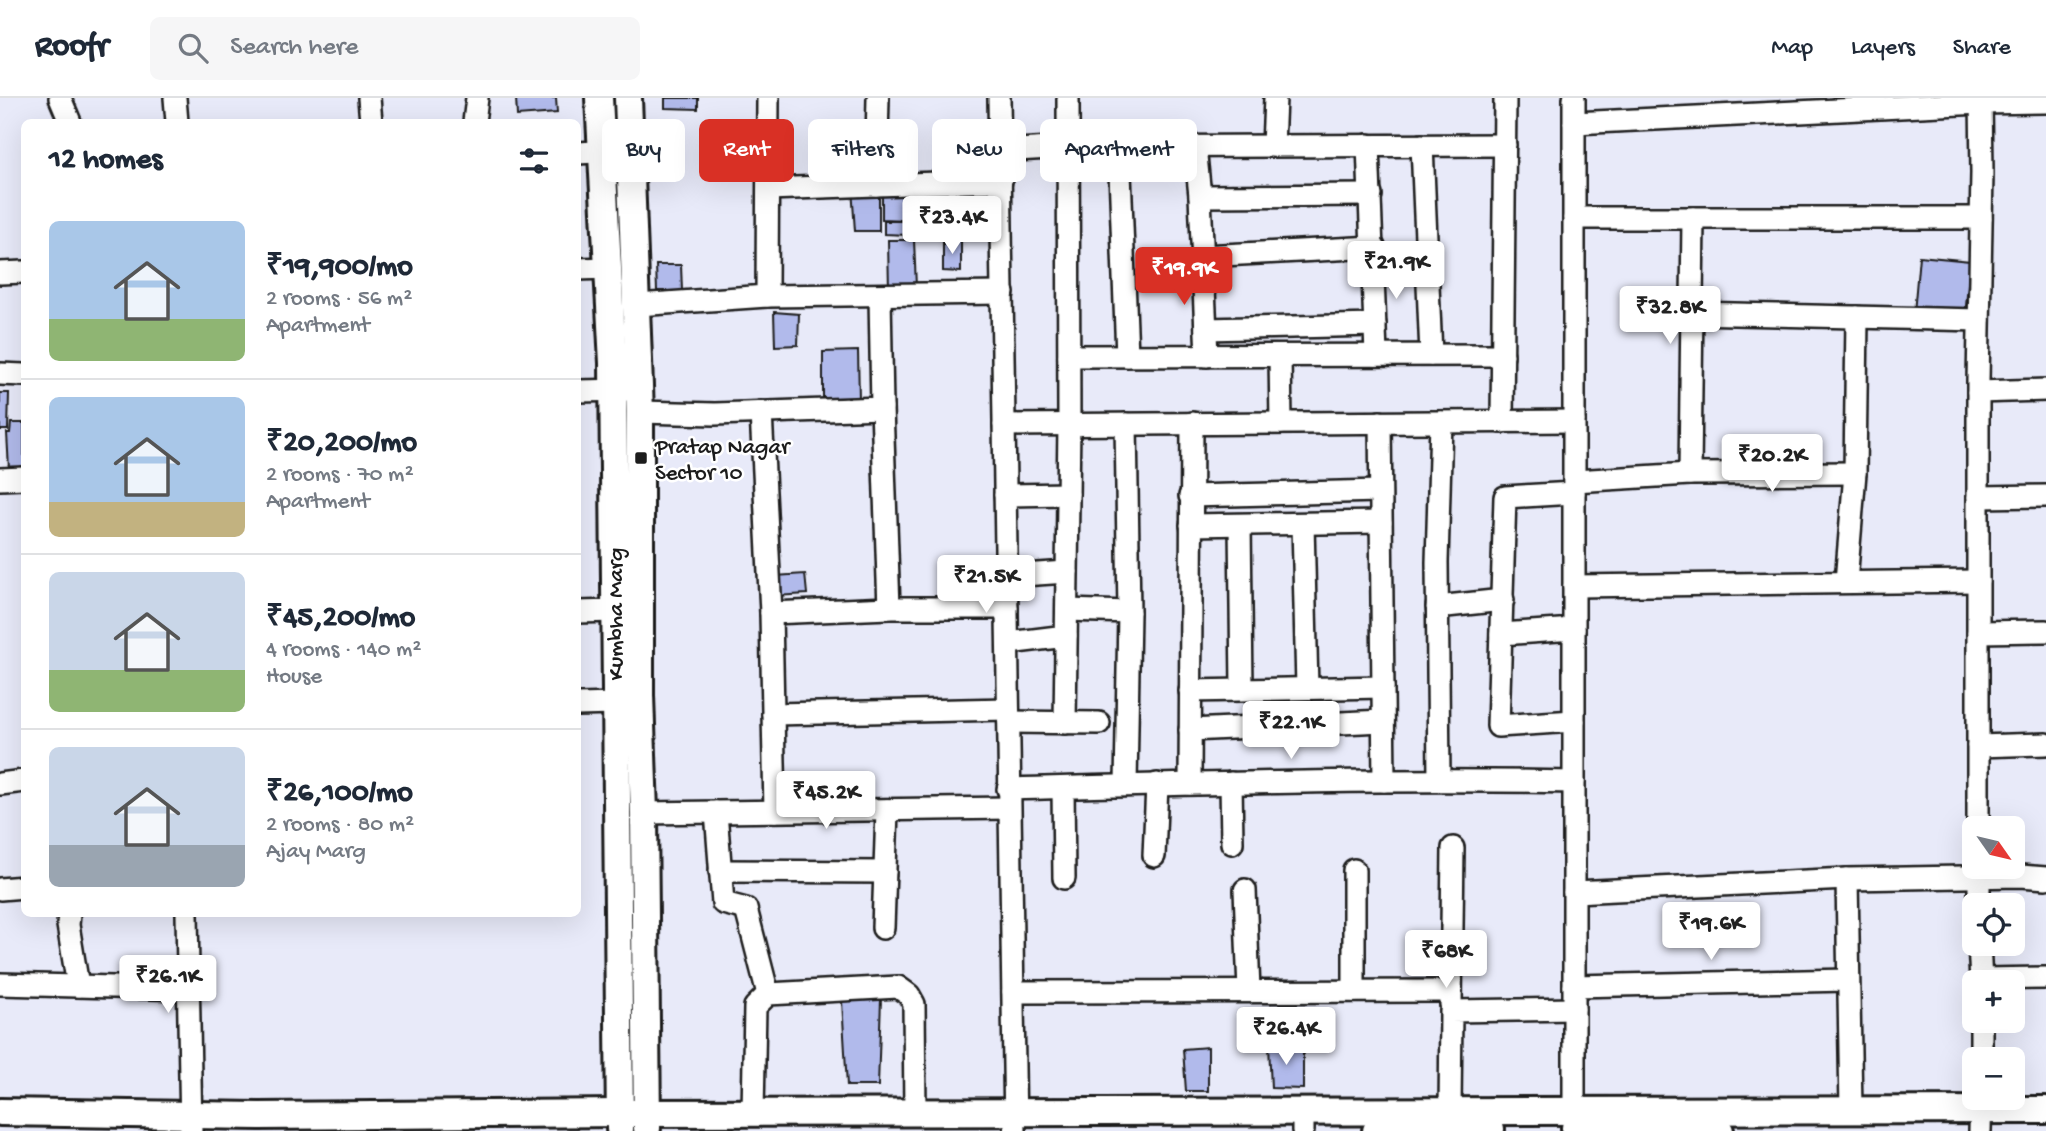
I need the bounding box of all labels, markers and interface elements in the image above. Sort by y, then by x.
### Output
search box [150,17,640,80]
text: Roofr [35,29,108,67]
icon: search [174,29,212,67]
text: Search here [230,33,358,64]
text: Map [1771,34,1813,63]
text: Layers [1851,34,1915,63]
text: Share [1953,34,2011,63]
chip: Buy [602,119,685,182]
chip: Rent [699,119,794,182]
chip: Filters [808,119,918,182]
chip: New [932,119,1026,182]
chip: Apartment [1040,119,1197,182]
icon: filters [515,142,553,180]
text: 12 homes [49,144,162,179]
pin: ₹23.4K [895,197,1009,256]
text: ₹23.4K [918,205,986,232]
pin: ₹21.9K [1339,242,1453,301]
pin: ₹19.9K [1127,248,1241,307]
icon: home [105,249,189,333]
text: ₹21.9K [1363,250,1429,277]
text: ₹19,900/mo [266,251,413,286]
text: ₹19.9K [1151,256,1217,283]
text: 2 rooms · 56 m² [266,286,412,313]
pin: ₹32.8K [1613,286,1727,346]
text: ₹32.8K [1636,295,1704,322]
text: Apartment [266,313,370,340]
icon: home [105,425,189,509]
text: ₹20,200/mo [266,427,417,462]
pin: ₹20.2K [1715,434,1829,494]
place label: Pratap Nagar Sector 10 [654,435,791,488]
text: ₹20.2K [1738,443,1806,470]
marker: Pratap Nagar Sector 10 [633,450,649,466]
text: 2 rooms · 70 m² [266,462,414,489]
text: Apartment [266,489,370,516]
street label: Kumbha Marg [604,548,631,680]
pin: ₹21.5K [929,556,1043,615]
text: ₹21.5K [953,564,1019,591]
icon: home [105,600,189,684]
text: ₹45,200/mo [266,602,415,637]
text: 4 rooms · 140 m² [266,637,421,664]
text: House [266,664,322,691]
pin: ₹22.1K [1234,702,1348,761]
text: ₹22.1K [1259,710,1323,737]
pin: ₹45.2K [769,772,883,831]
icon: home [105,775,189,859]
text: ₹26,100/mo [266,777,413,812]
text: ₹45.2K [792,780,860,807]
text: 2 rooms · 80 m² [266,812,414,839]
north arrow [1962,816,2025,878]
map controls [1962,816,2025,1110]
text: Ajay Marg [266,839,366,866]
button: locate [1962,893,2025,956]
pin: ₹19.6K [1654,902,1768,962]
text: ₹19.6K [1678,911,1744,938]
pin: ₹68K [1405,930,1487,990]
text: ₹68K [1421,939,1471,966]
pin: ₹26.1K [111,956,225,1015]
text: ₹26.1K [135,964,201,991]
button: + [1962,970,2025,1033]
pin: ₹26.4K [1229,1007,1343,1067]
text: ₹26.4K [1253,1016,1319,1043]
button: − [1962,1047,2025,1110]

